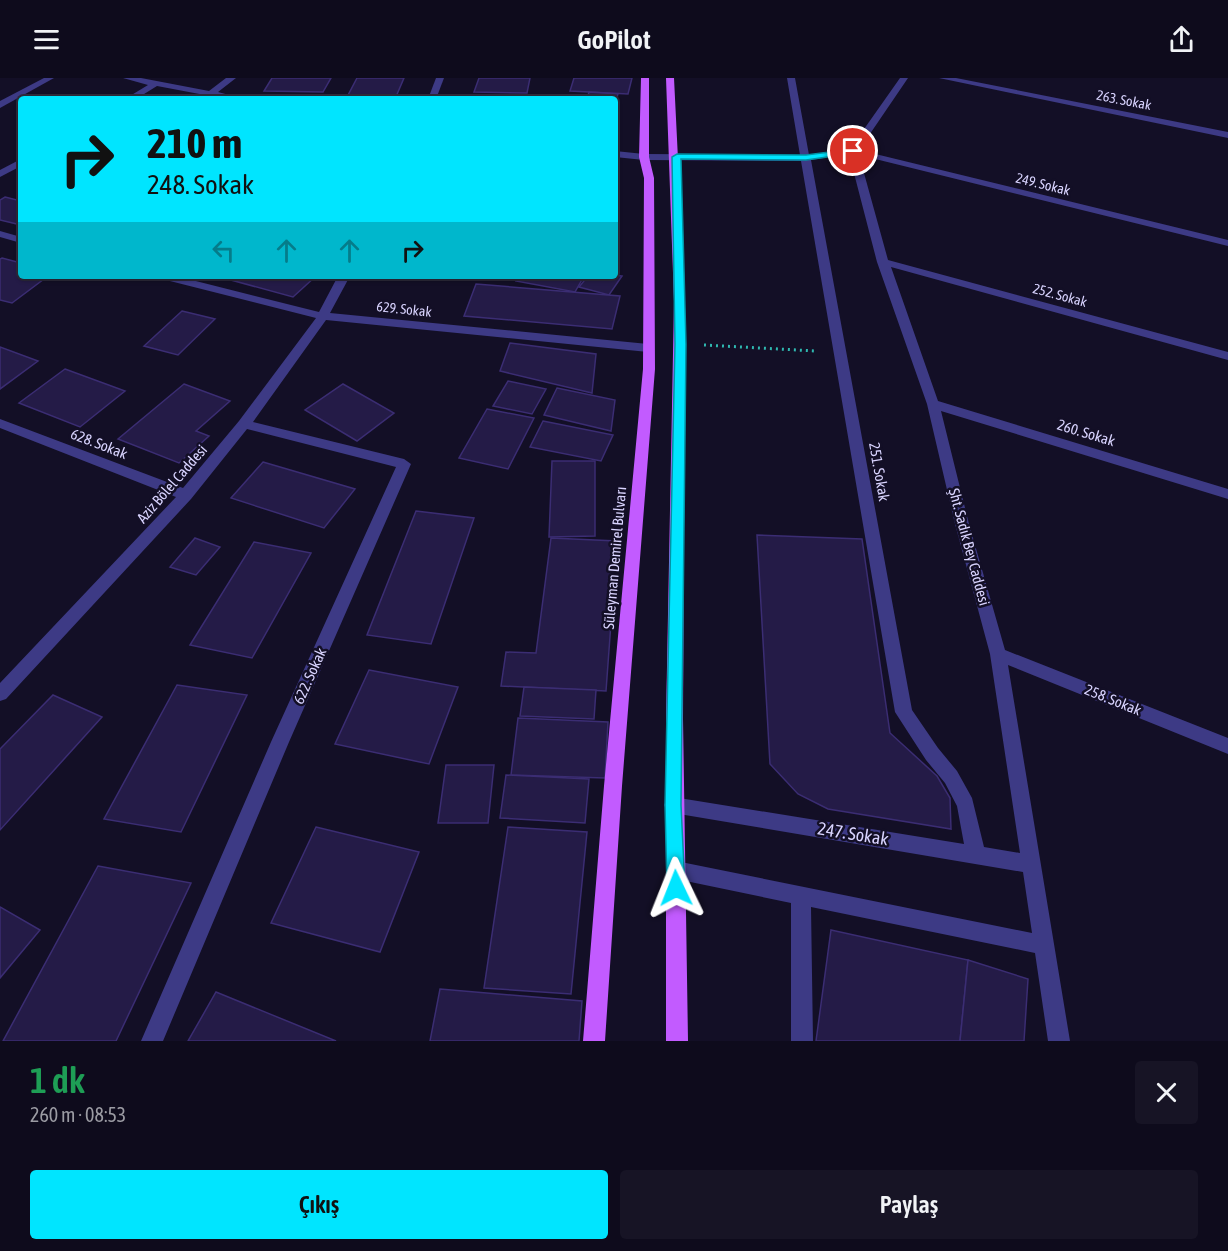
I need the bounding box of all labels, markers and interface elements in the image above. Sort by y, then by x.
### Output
icon: menu [30,23,63,56]
icon: share [1165,23,1198,56]
text: GoPilot [577,24,651,55]
street label: 263. Sokak [1095,87,1153,113]
text: 210 m [147,119,242,167]
icon: right [48,120,126,198]
pin [827,125,878,176]
icon: arrive [836,134,869,167]
text: 248. Sokak [147,169,254,200]
street label: 249. Sokak [1014,170,1072,198]
icon: left [207,234,240,267]
icon: ahead [270,234,303,267]
icon: ahead [333,234,366,267]
icon: right [396,234,429,267]
street label: 252. Sokak [1031,280,1089,310]
street label: 629. Sokak [376,298,432,320]
street label: 260. Sokak [1055,416,1117,449]
street label: 628. Sokak [68,425,130,462]
street label: Aziz Bölel Caddesi [133,441,210,526]
street label: 251. Sokak [866,441,893,503]
street label: Süleyman Demirel Bulvarı [600,486,629,630]
street label: Şht. Sadık Bey Caddesi [946,486,993,607]
street label: 622. Sokak [290,645,330,706]
street label: 258. Sokak [1082,681,1144,719]
street label: 247. Sokak [816,818,890,849]
position arrow [644,856,708,920]
text: 1 dk [30,1059,85,1101]
button: close [1135,1061,1198,1124]
text: 260 m · 08:53 [30,1103,126,1126]
button: Çıkış [30,1170,608,1239]
button: Paylaş [620,1170,1198,1239]

